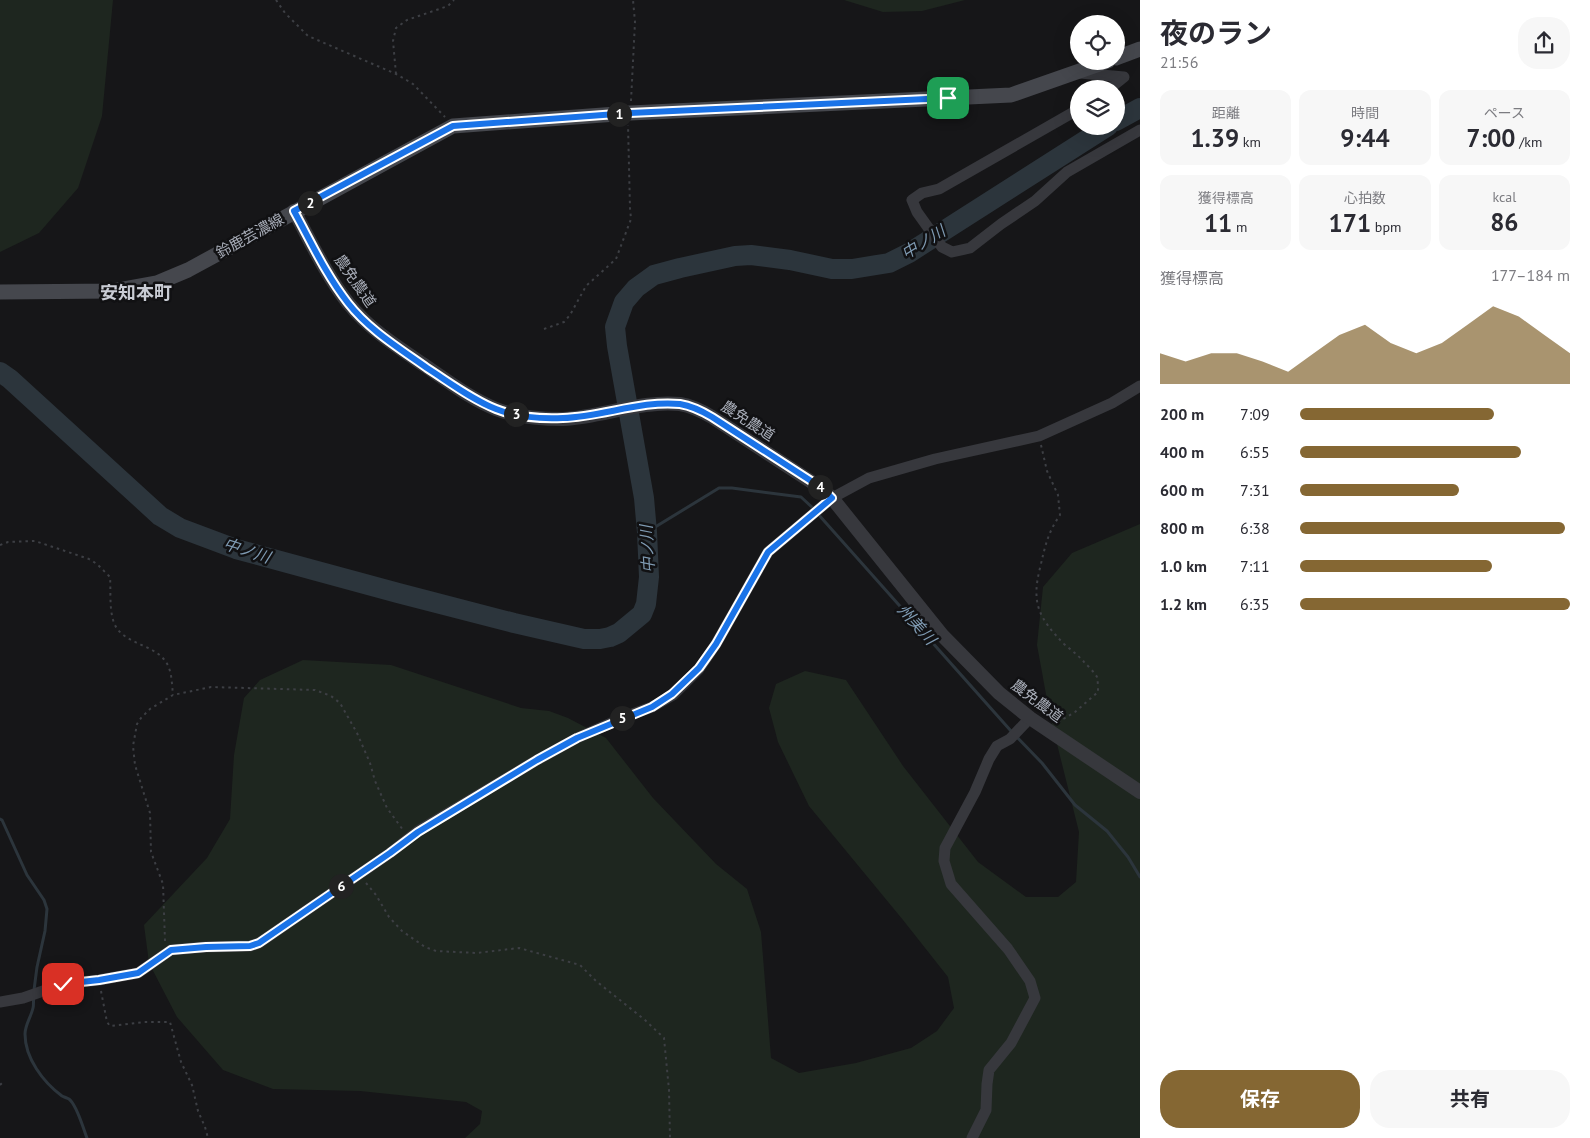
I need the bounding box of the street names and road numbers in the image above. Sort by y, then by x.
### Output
street label: 鈴鹿芸濃線 [212,209,287,262]
street label: 農免農道 [330,251,380,311]
street label: 農免農道 [718,396,779,445]
street label: 農免農道 [1008,675,1067,726]

